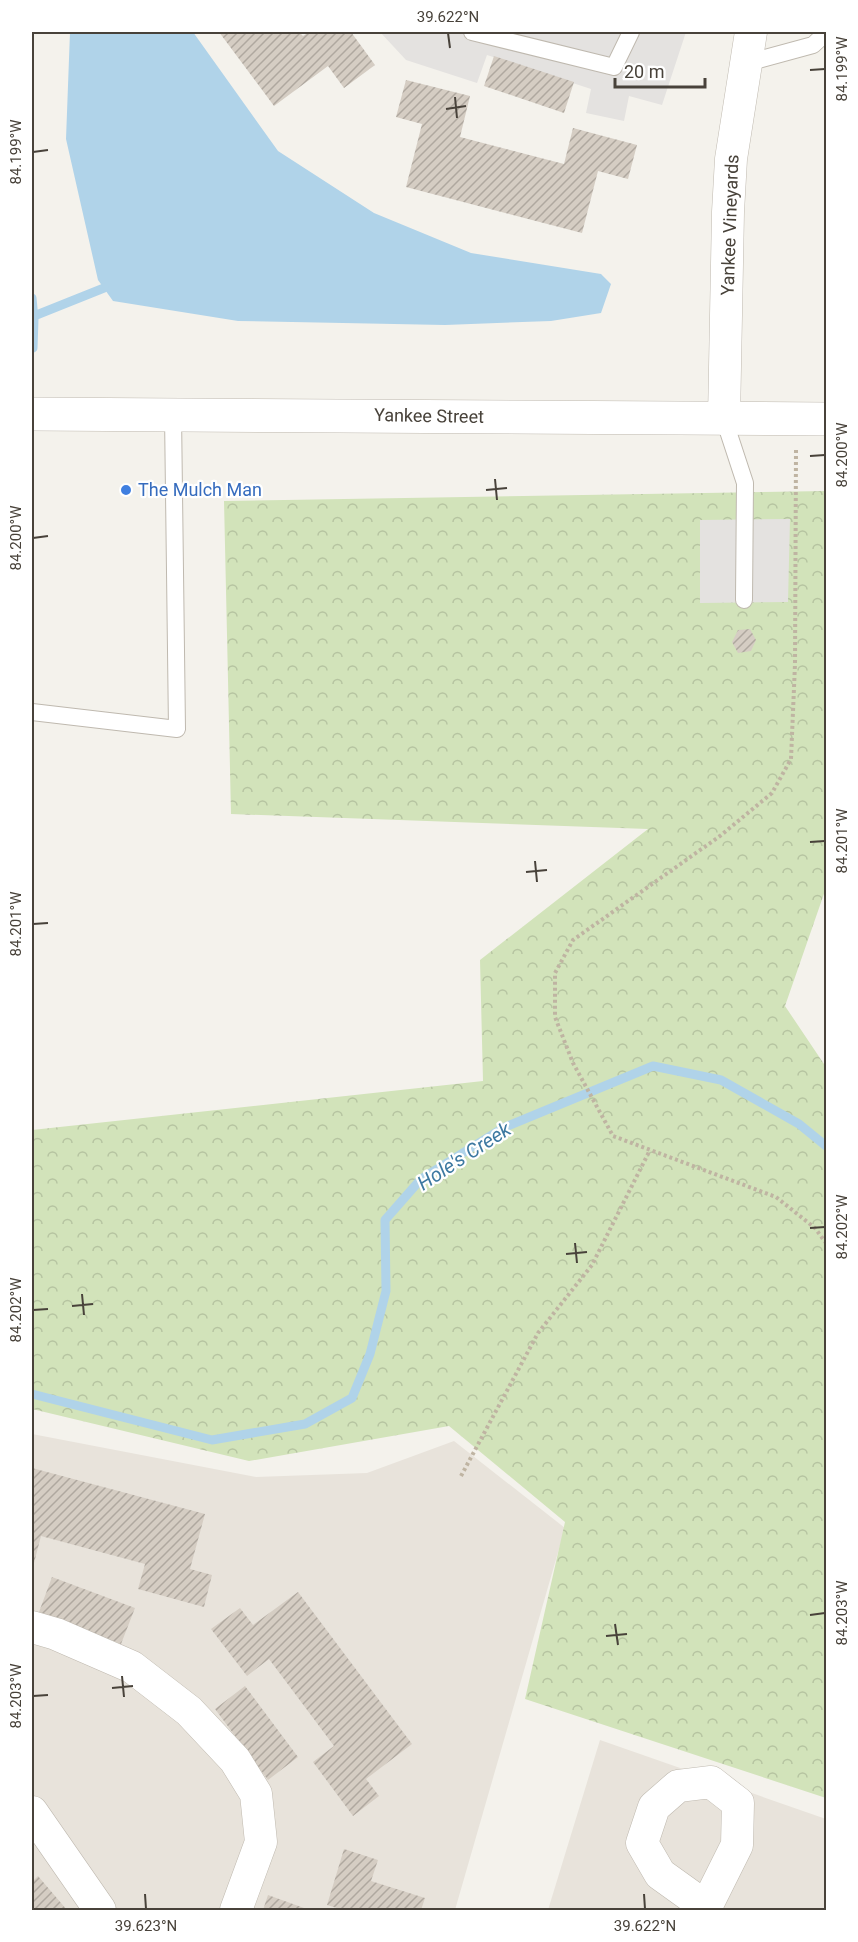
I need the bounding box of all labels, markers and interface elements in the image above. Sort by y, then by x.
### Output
text: 39.622°N [417,8,479,26]
text: 84.199°W [833,36,851,102]
scale bar [615,51,705,89]
text: 20 m [624,61,664,82]
text: 84.199°W [7,119,25,185]
street label: Yankee Vineyards [717,154,742,296]
street label: Yankee Street [374,404,484,427]
text: 84.200°W [833,422,851,488]
place label: The Mulch Man [138,479,262,500]
marker: The Mulch Man [119,483,133,497]
text: 84.200°W [7,505,25,571]
text: 84.201°W [833,808,851,874]
text: 84.201°W [7,891,25,957]
water label: Hole's Creek [413,1116,516,1195]
text: 84.202°W [833,1194,851,1260]
text: 84.202°W [7,1277,25,1343]
text: 84.203°W [833,1580,851,1646]
text: 84.203°W [7,1663,25,1729]
text: 39.623°N [115,1917,177,1935]
text: 39.622°N [614,1917,676,1935]

